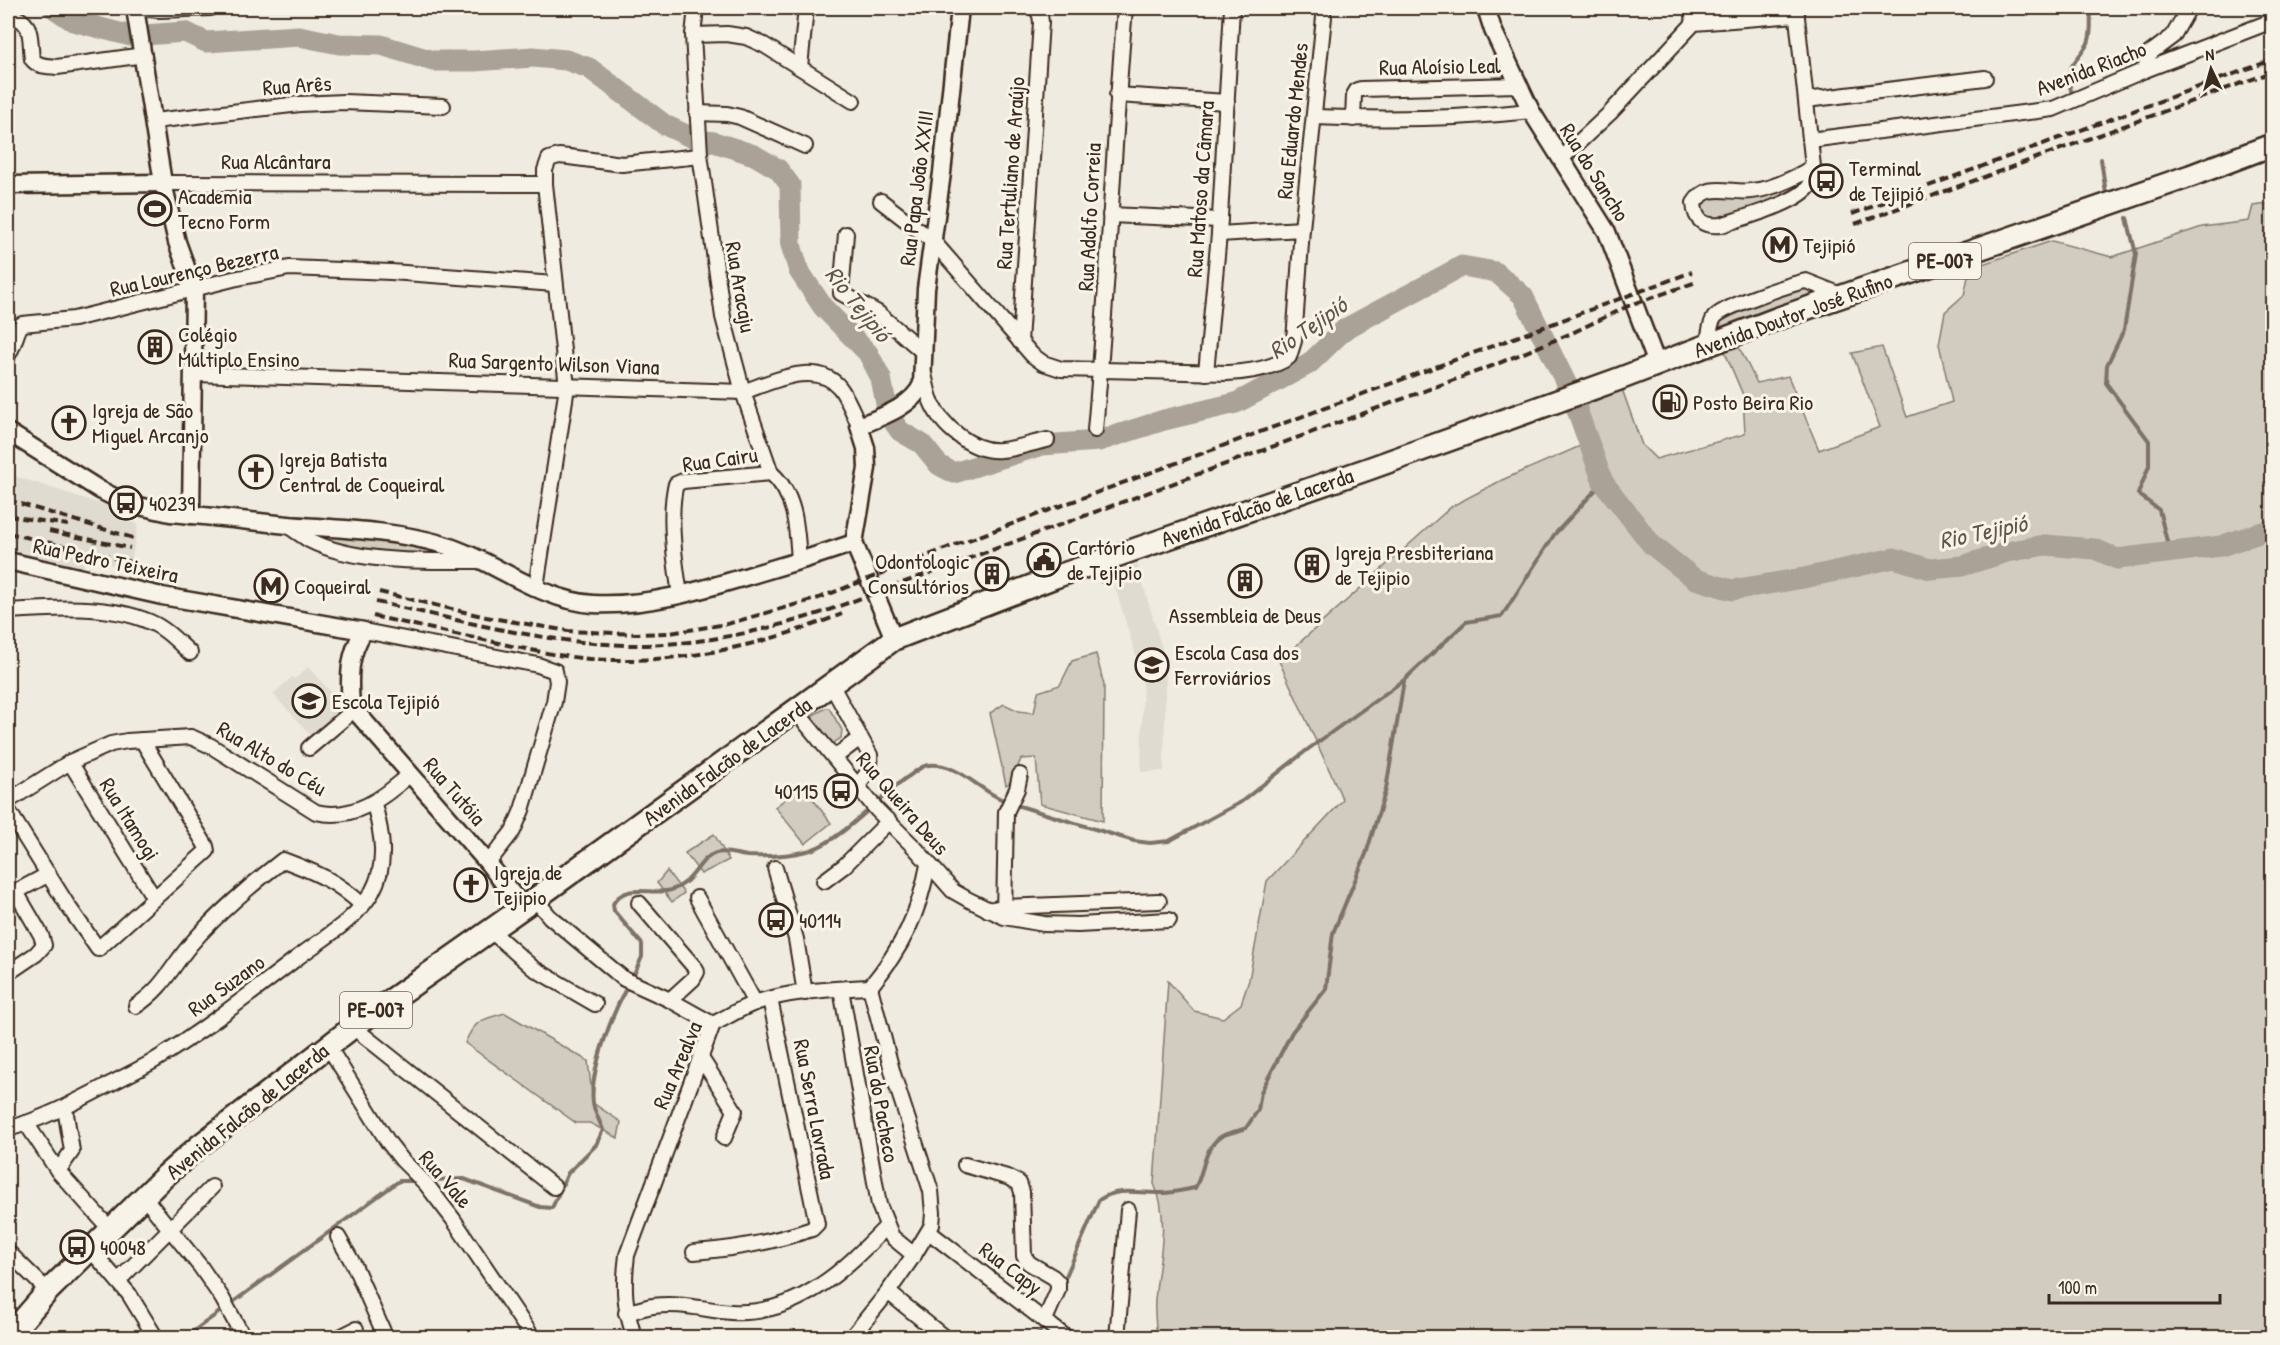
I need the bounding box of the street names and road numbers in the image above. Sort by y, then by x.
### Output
street label: Avenida Riacho [2032,33,2150,103]
street label: Rua Eduardo Mendes [1269,41,1315,201]
street label: Rua Aloísio Leal [1379,50,1501,82]
street label: Rua Arês [262,68,332,102]
street label: Rua Tertuliano de Araújo [988,76,1032,270]
street label: Rua Matoso da Câmara [1179,99,1221,278]
street label: Rua Papa João XXIII [892,109,940,267]
street label: Rua do Sancho [1553,117,1637,227]
street label: Rua Adolfo Correia [1070,142,1108,292]
street label: Rua Alcântara [221,146,331,176]
street label: Rua Lourenço Bezerra [107,236,281,304]
street label: Rua Aracaju [718,239,764,335]
road number: PE-007 [1909,243,1981,279]
street label: Avenida Doutor José Rufino [1690,265,1897,365]
street label: Rua Sargento Wilson Viana [448,344,660,382]
street label: Rua Cairu [681,439,760,479]
street label: Avenida Falcão de Lacerda [1157,460,1357,554]
street label: Rua Pedro Teixeira [31,530,182,590]
street label: Avenida Falcão de Lacerda [637,689,818,832]
street label: Rua Alto do Céu [212,714,332,803]
street label: Rua Queira Deus [850,745,956,861]
street label: Rua Tutóia [417,750,493,832]
street label: Rua Itamogi [93,772,167,866]
street label: Rua Suzano [181,947,271,1023]
road number: PE-007 [340,992,412,1028]
street label: Rua Arealva [645,1016,709,1113]
street label: Avenida Falcão de Lacerda [159,1036,335,1186]
street label: Rua Serra Lavrada [787,1037,843,1182]
street label: Rua do Pacheco [857,1043,907,1165]
street label: Rua Vale [412,1143,480,1215]
street label: Rua Capy [973,1234,1049,1302]

